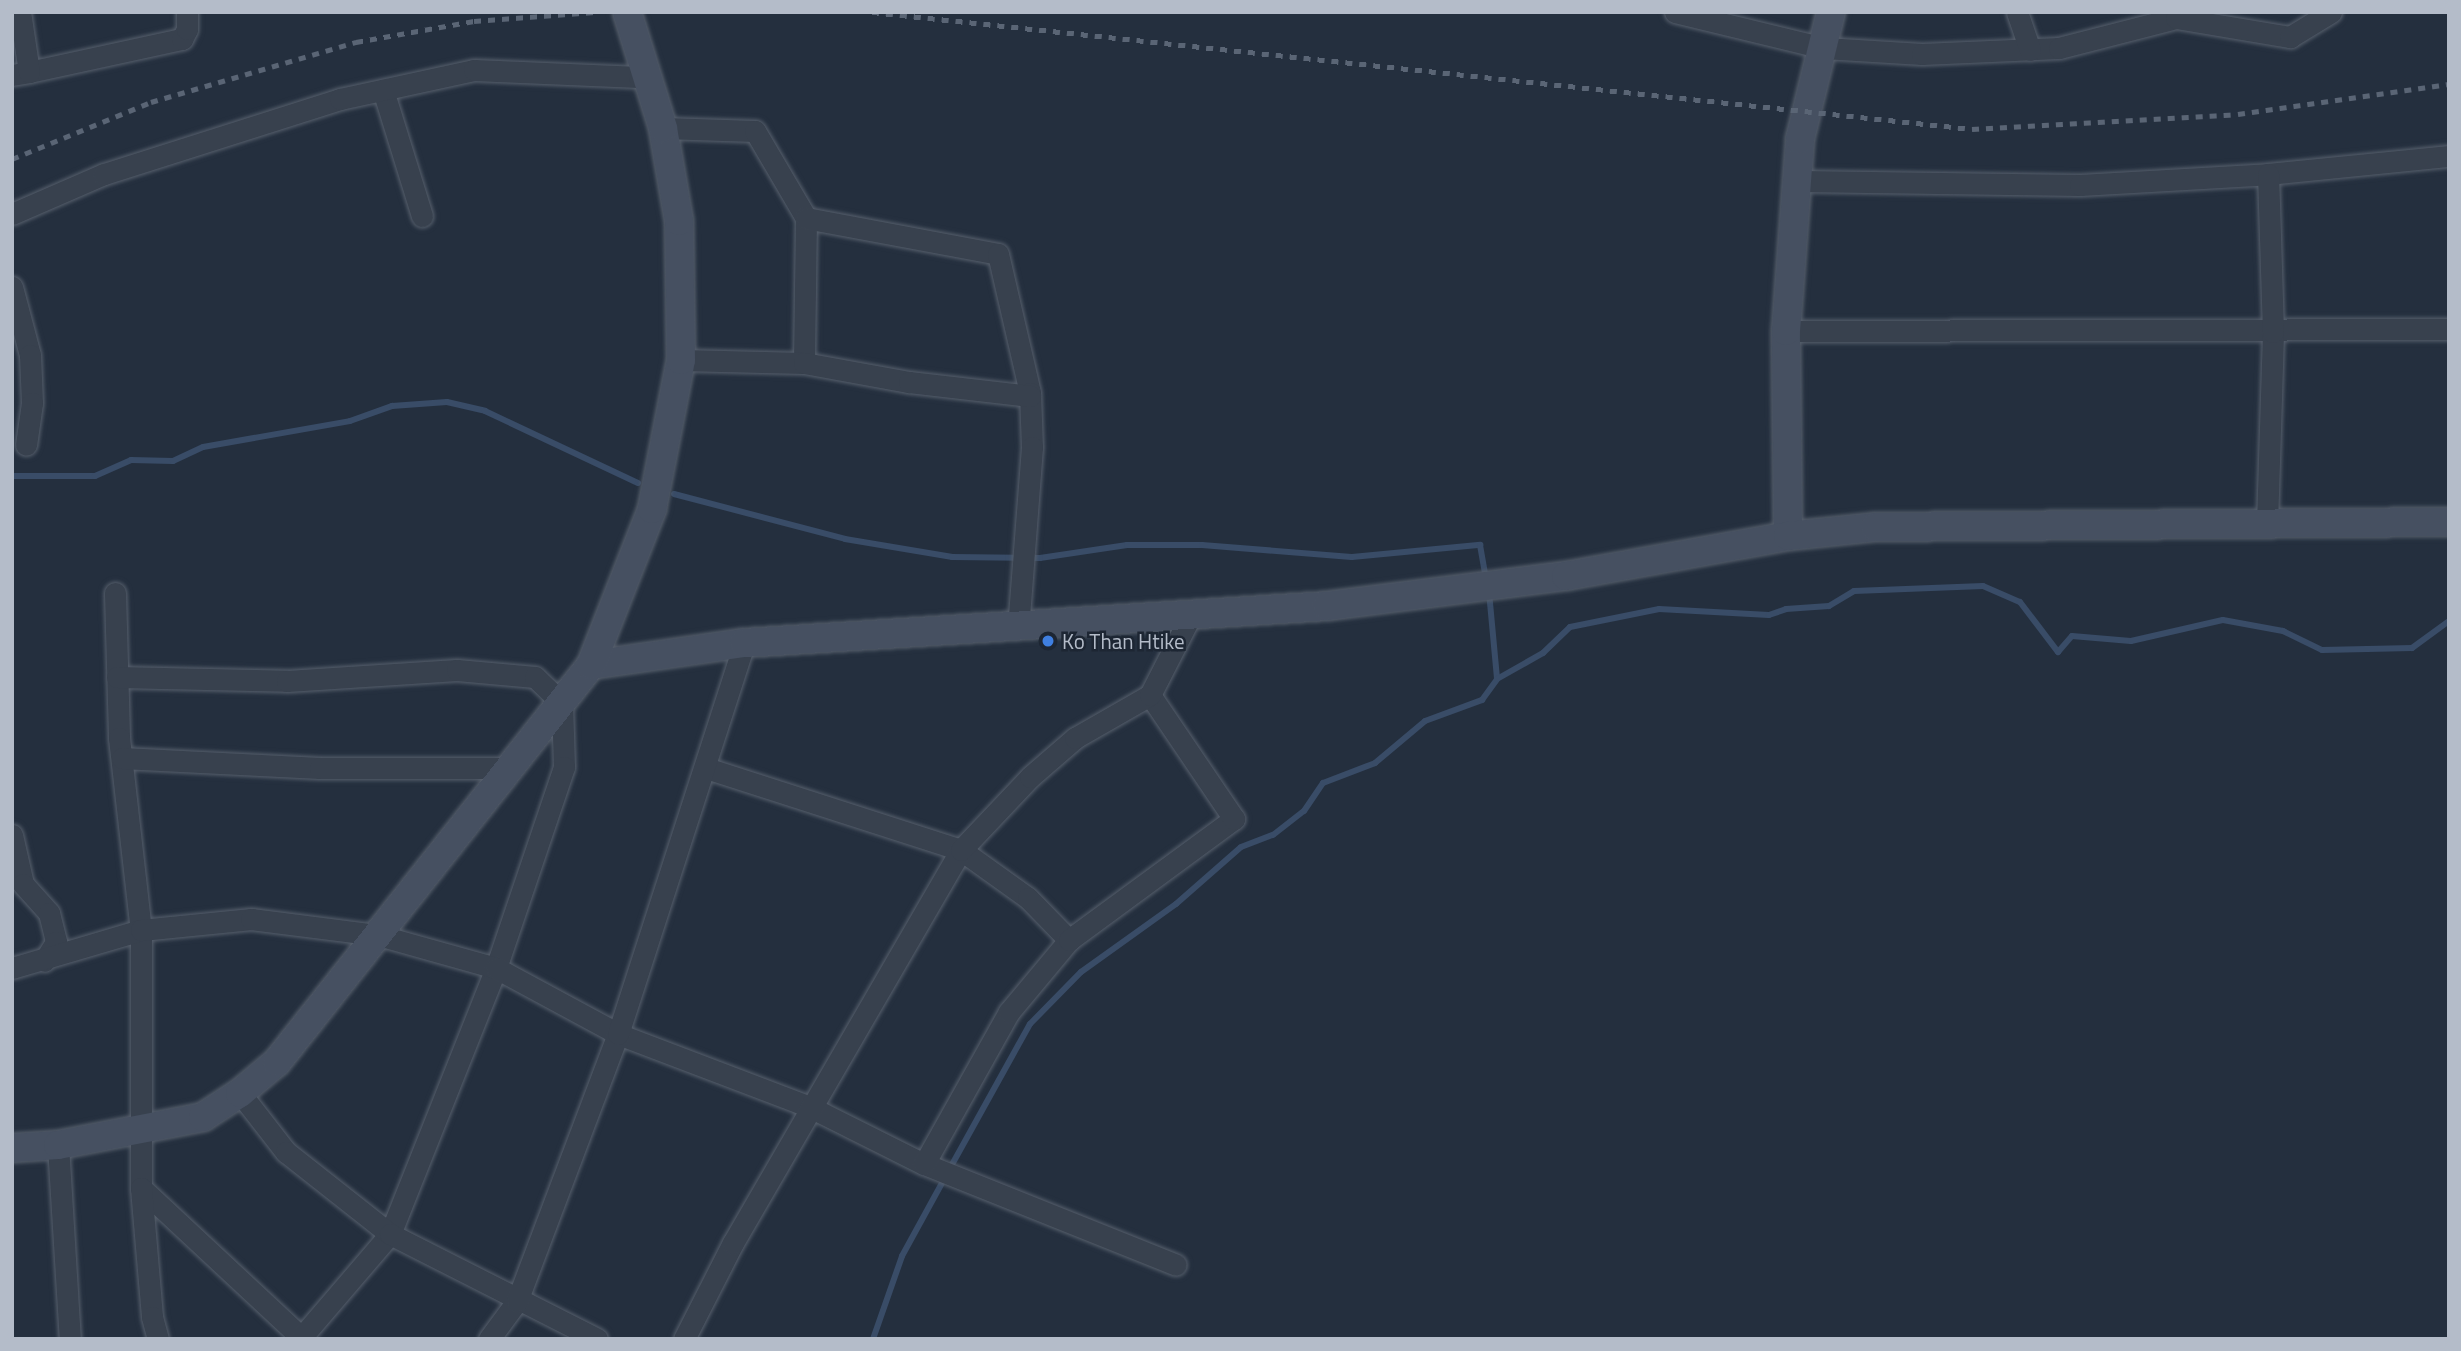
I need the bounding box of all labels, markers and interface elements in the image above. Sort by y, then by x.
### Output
place label: Ko Than Htike [1062,628,1185,654]
marker: Ko Than Htike [1040,633,1056,649]

